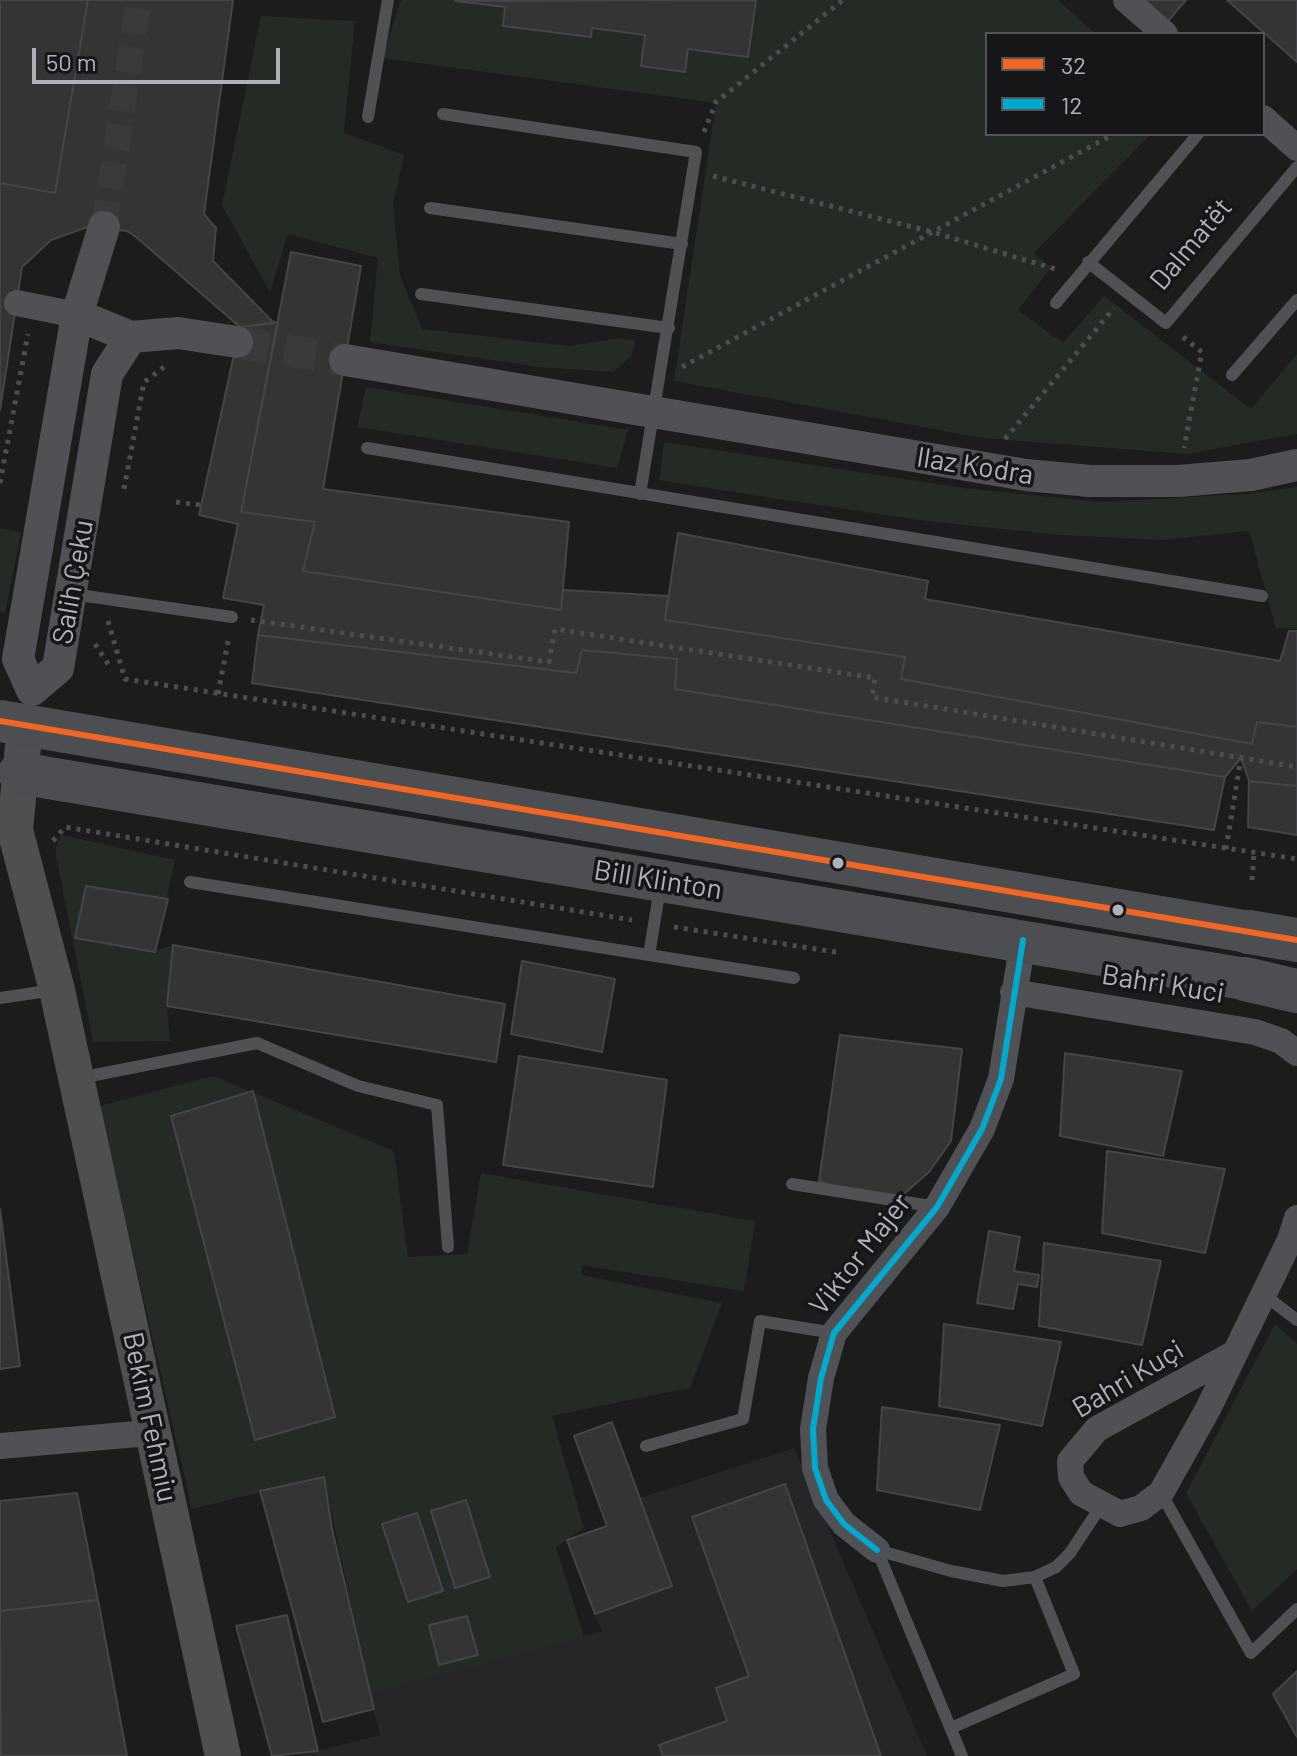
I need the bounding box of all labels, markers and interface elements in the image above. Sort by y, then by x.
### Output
scale bar [36,32,284,82]
legend [985,32,1265,136]
text: 50 m [46,47,97,76]
text: 32 [1061,50,1086,79]
text: 12 [1061,90,1082,119]
street label: Dalmatët [1143,191,1239,297]
street label: Ilaz Kodra [914,440,1036,492]
street label: Salih Çeku [46,517,100,647]
street label: Bill Klinton [592,853,724,907]
unlabelled marker [830,855,846,871]
unlabelled marker [1110,902,1126,918]
street label: Bahri Kuci [1099,958,1227,1010]
street label: Viktor Majer [802,1187,918,1321]
street label: Bekim Fehmiu [116,1329,184,1505]
street label: Bahri Kuçi [1066,1333,1190,1425]

